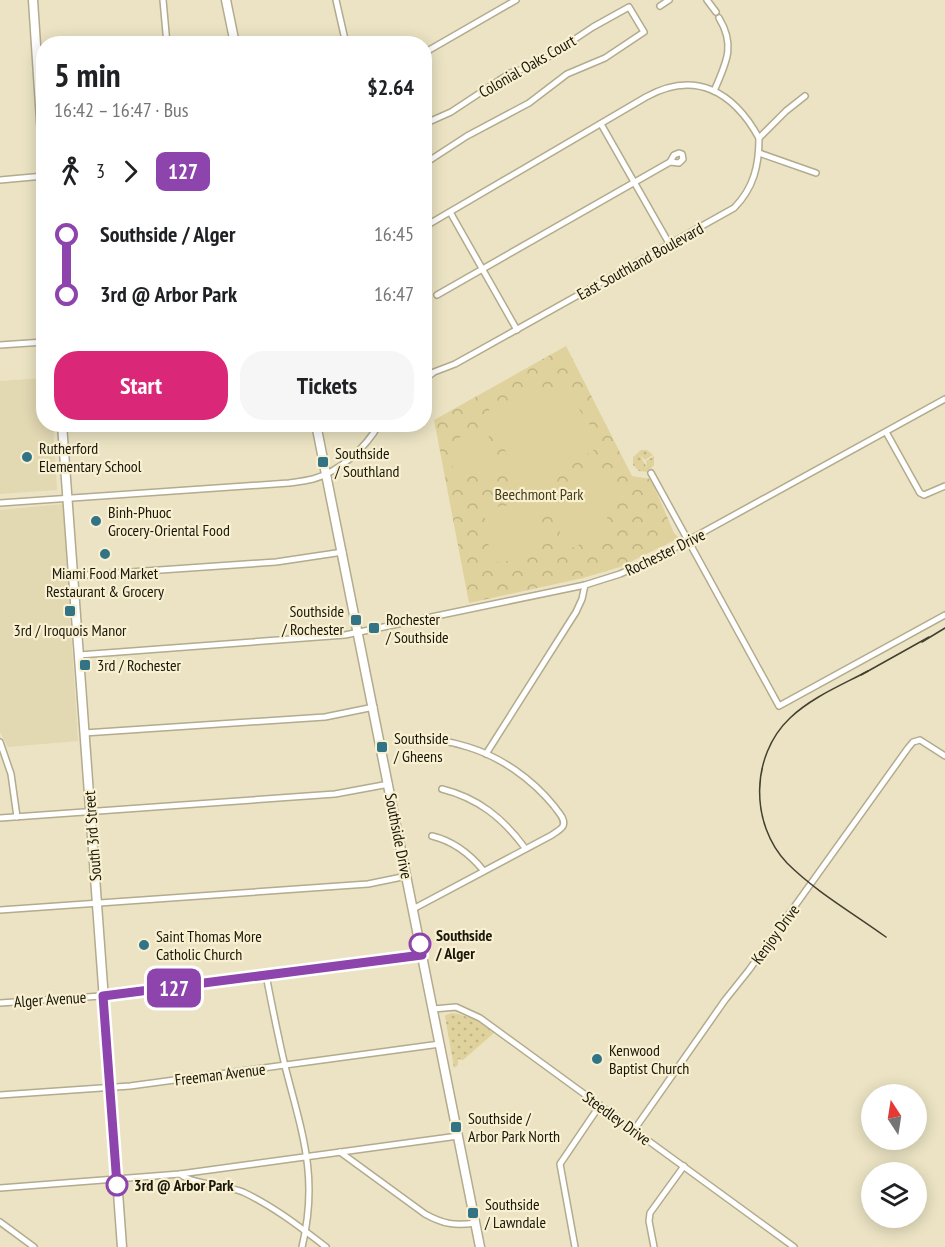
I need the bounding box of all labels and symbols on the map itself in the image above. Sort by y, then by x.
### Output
street label: Colonial Oaks Court [475,30,580,102]
street label: East Southland Boulevard [573,218,707,304]
place label: Rutherford Elementary School [39,438,142,476]
place label: Southside / Southland [334,443,399,481]
marker: Rutherford Elementary School [20,450,34,464]
marker: Southside / Southland [316,455,330,469]
park label: Beechmont Park [494,484,584,504]
place label: Binh-Phuoc Grocery-Oriental Food [108,502,230,540]
marker: Binh-Phuoc Grocery-Oriental Food [89,514,103,528]
street label: Rochester Drive [622,524,708,580]
marker: Miami Food Market Restaurant & Grocery [98,547,112,561]
place label: Miami Food Market Restaurant & Grocery [46,563,164,601]
place label: Southside / Rochester [281,601,345,639]
marker: 3rd / Iroquois Manor [63,604,77,618]
place label: Rochester / Southside [385,609,449,647]
marker: Southside / Rochester [349,613,363,627]
place label: 3rd / Iroquois Manor [14,620,127,640]
marker: Rochester / Southside [367,621,381,635]
place label: 3rd / Rochester [97,655,182,675]
marker: 3rd / Rochester [78,658,92,672]
place label: Southside / Gheens [393,728,449,766]
marker: Southside / Gheens [375,740,389,754]
street label: South 3rd Street [79,790,105,882]
street label: Southside Drive [381,791,417,881]
street label: Kenjoy Drive [747,900,803,968]
place label: Southside / Alger [435,925,492,963]
place label: Saint Thomas More Catholic Church [156,926,262,964]
marker: Southside / Alger [409,933,431,955]
marker: Saint Thomas More Catholic Church [137,938,151,952]
line badge: 127 [140,968,208,1008]
street label: Alger Avenue [13,986,87,1012]
place label: Kenwood Baptist Church [609,1040,689,1078]
marker: Kenwood Baptist Church [590,1052,604,1066]
street label: Freeman Avenue [173,1059,267,1089]
north arrow [861,1084,927,1150]
street label: Steedley Drive [579,1087,655,1149]
place label: Southside / Arbor Park North [468,1108,560,1146]
marker: Southside / Arbor Park North [449,1120,463,1134]
marker: 3rd @ Arbor Park [106,1174,128,1196]
place label: 3rd @ Arbor Park [134,1175,234,1195]
place label: Southside / Lawndale [484,1194,546,1232]
marker: Southside / Lawndale [466,1206,480,1220]

